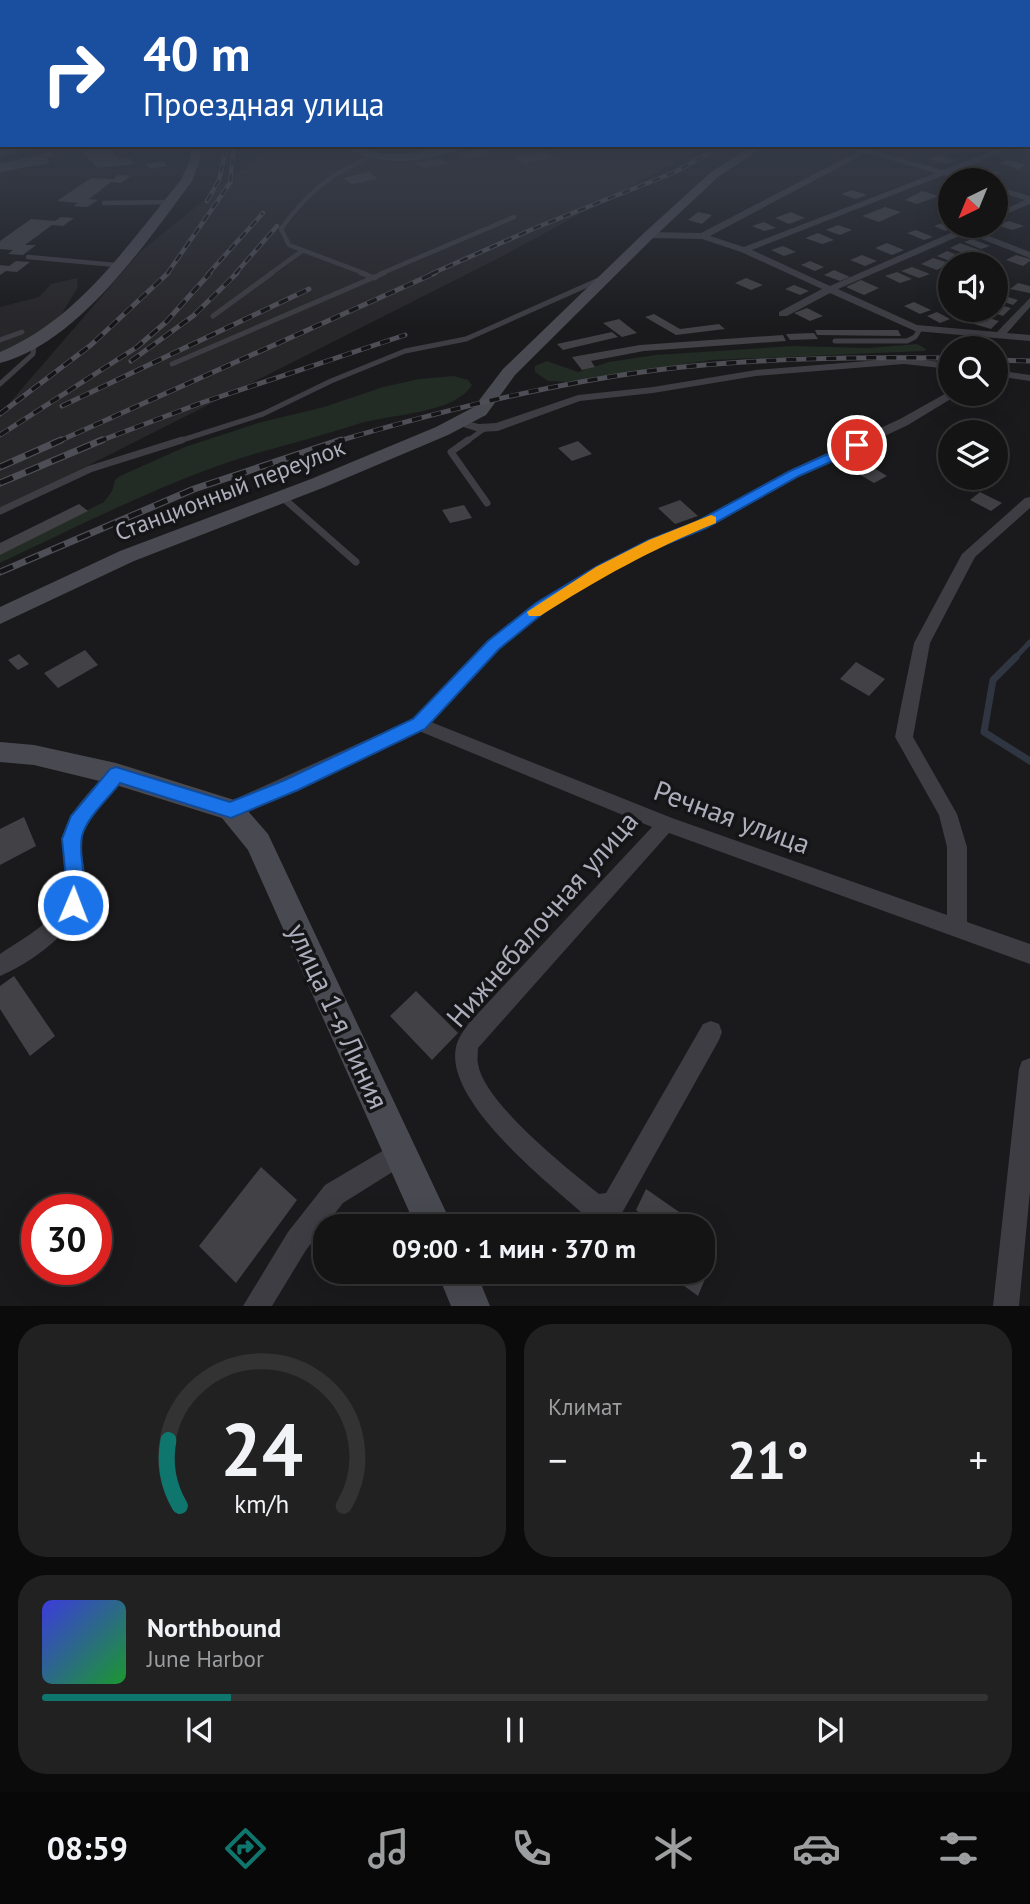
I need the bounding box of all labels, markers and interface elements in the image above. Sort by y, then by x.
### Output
text: 40 m [143,21,250,85]
icon: right [28,28,119,119]
text: Проездная улица [143,83,385,125]
north arrow [938,168,1008,238]
map controls [938,168,1008,490]
button: sound [938,252,1008,322]
button: search [938,336,1008,406]
pin [827,415,887,475]
button: layers [938,420,1008,490]
icon: arrive [838,426,876,464]
street label: Станционный переулок [110,431,350,548]
street label: Речная улица [649,771,815,862]
street label: Нижнебалочная улица [438,803,646,1034]
position arrow [36,868,110,942]
street label: улица 1-я Линия [279,917,398,1115]
speed limit sign: 30 [21,1194,112,1285]
text: 09:00 · 1 мин · 370 m [392,1232,636,1265]
text: Климат [548,1392,622,1421]
text: 24 [221,1403,303,1497]
text: 21° [727,1426,809,1493]
text: − [548,1435,567,1484]
text: + [969,1435,988,1484]
text: km/h [235,1488,289,1520]
text: Northbound [147,1611,281,1644]
text: June Harbor [147,1644,264,1673]
icon: previous [181,1711,219,1749]
icon: pause [496,1711,534,1749]
icon: next [811,1711,849,1749]
icon: directions [221,1824,270,1873]
icon: music [364,1824,413,1873]
icon: phone [507,1824,556,1873]
icon: climate [649,1824,698,1873]
icon: car [792,1824,841,1873]
icon: filters [934,1824,983,1873]
text: 08:59 [47,1827,128,1869]

